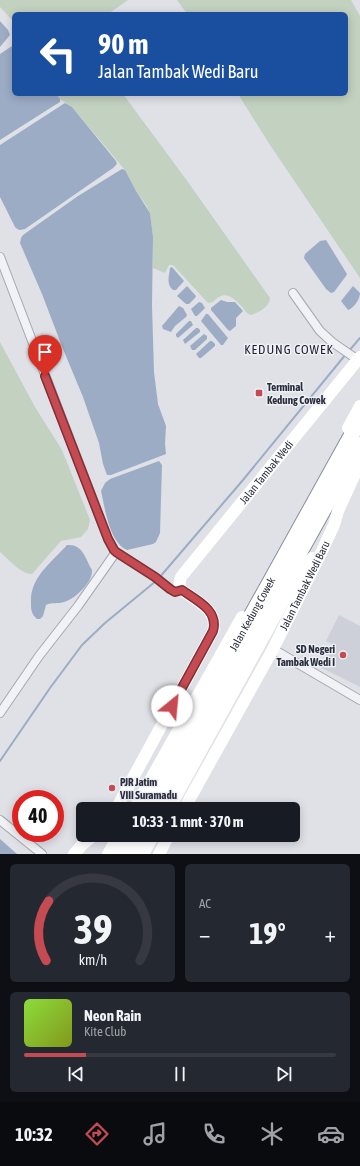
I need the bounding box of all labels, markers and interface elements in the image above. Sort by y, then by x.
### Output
icon: left [32,28,84,80]
text: 90 m [98,28,148,60]
text: Jalan Tambak Wedi Baru [98,61,258,82]
pin [28,335,62,376]
icon: arrive [34,341,56,363]
district label: KEDUNG COWEK [244,342,334,357]
place label: Terminal Kedung Cowek [267,381,326,406]
marker: Terminal Kedung Cowek [254,388,264,398]
street label: Jalan Tambak Wedi [237,438,295,506]
street label: Jalan Tambak Wedi Baru [277,539,332,632]
street label: Jalan Kedung Cowek [227,575,278,653]
place label: SD Negeri Tambak Wedi I [277,643,335,668]
marker: SD Negeri Tambak Wedi I [338,650,348,660]
position arrow [151,685,193,727]
place label: PJR Jatim VIII Suramadu [119,776,177,801]
marker: PJR Jatim VIII Suramadu [107,783,117,793]
speed limit sign: 40 [12,790,64,842]
text: 10:33 · 1 mnt · 370 m [132,813,244,830]
text: AC [199,896,211,911]
text: 39 [73,905,112,953]
text: 19° [249,916,286,950]
text: − [199,921,210,947]
text: + [325,921,336,947]
text: km/h [78,952,107,968]
text: Neon Rain [84,1007,141,1024]
text: Kite Club [84,1024,126,1039]
icon: previous [65,1063,87,1085]
icon: pause [169,1063,191,1085]
icon: next [273,1063,295,1085]
icon: directions [83,1120,111,1148]
icon: music [141,1120,169,1148]
icon: phone [200,1120,228,1148]
icon: climate [258,1120,286,1148]
icon: car [317,1120,345,1148]
text: 10:32 [15,1124,53,1145]

